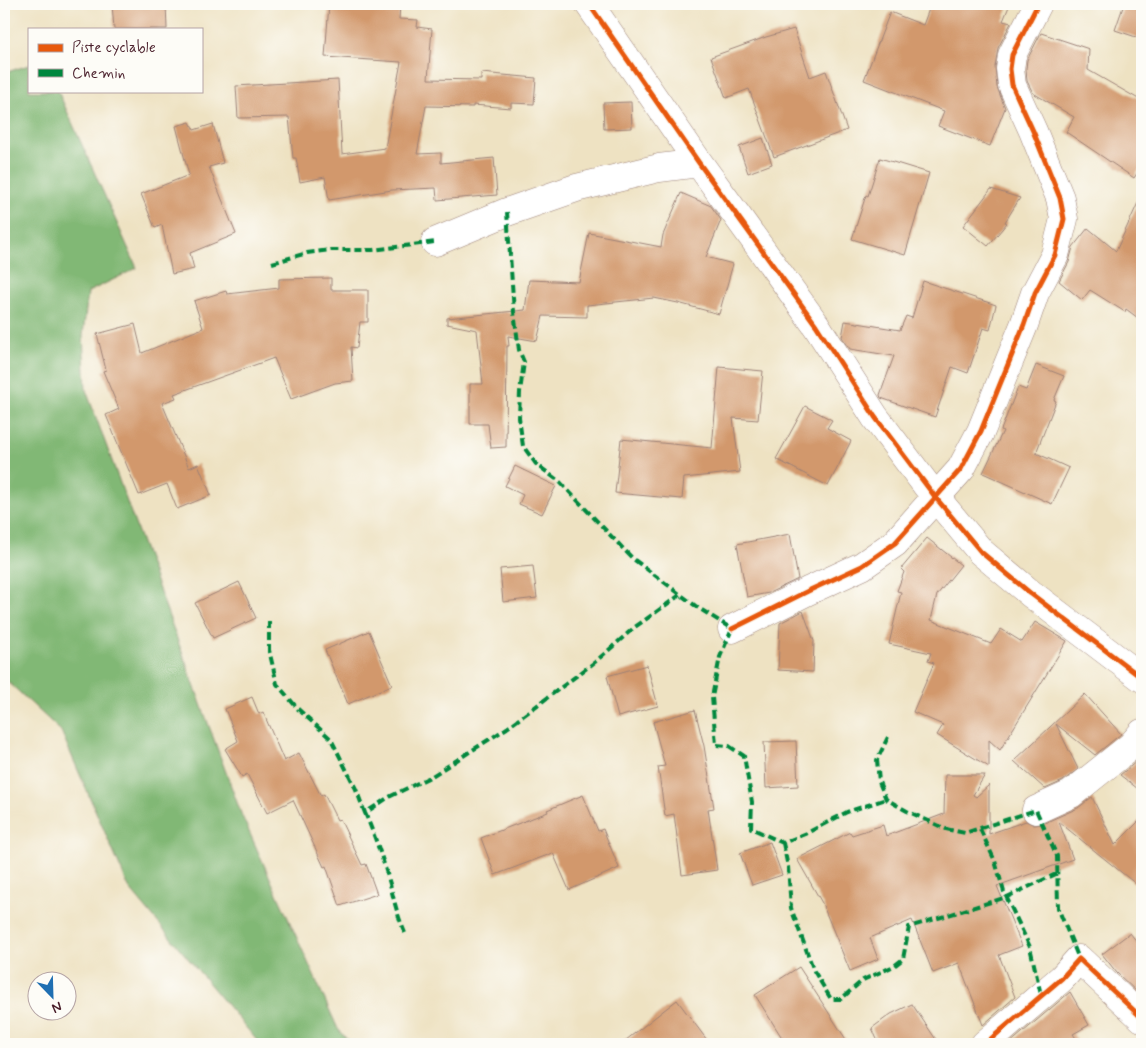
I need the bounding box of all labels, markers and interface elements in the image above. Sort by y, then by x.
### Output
legend [28,28,202,92]
text: Piste cyclable [72,38,156,58]
text: Chemin [72,64,125,84]
north arrow [28,970,78,1020]
text: N [49,997,64,1017]

